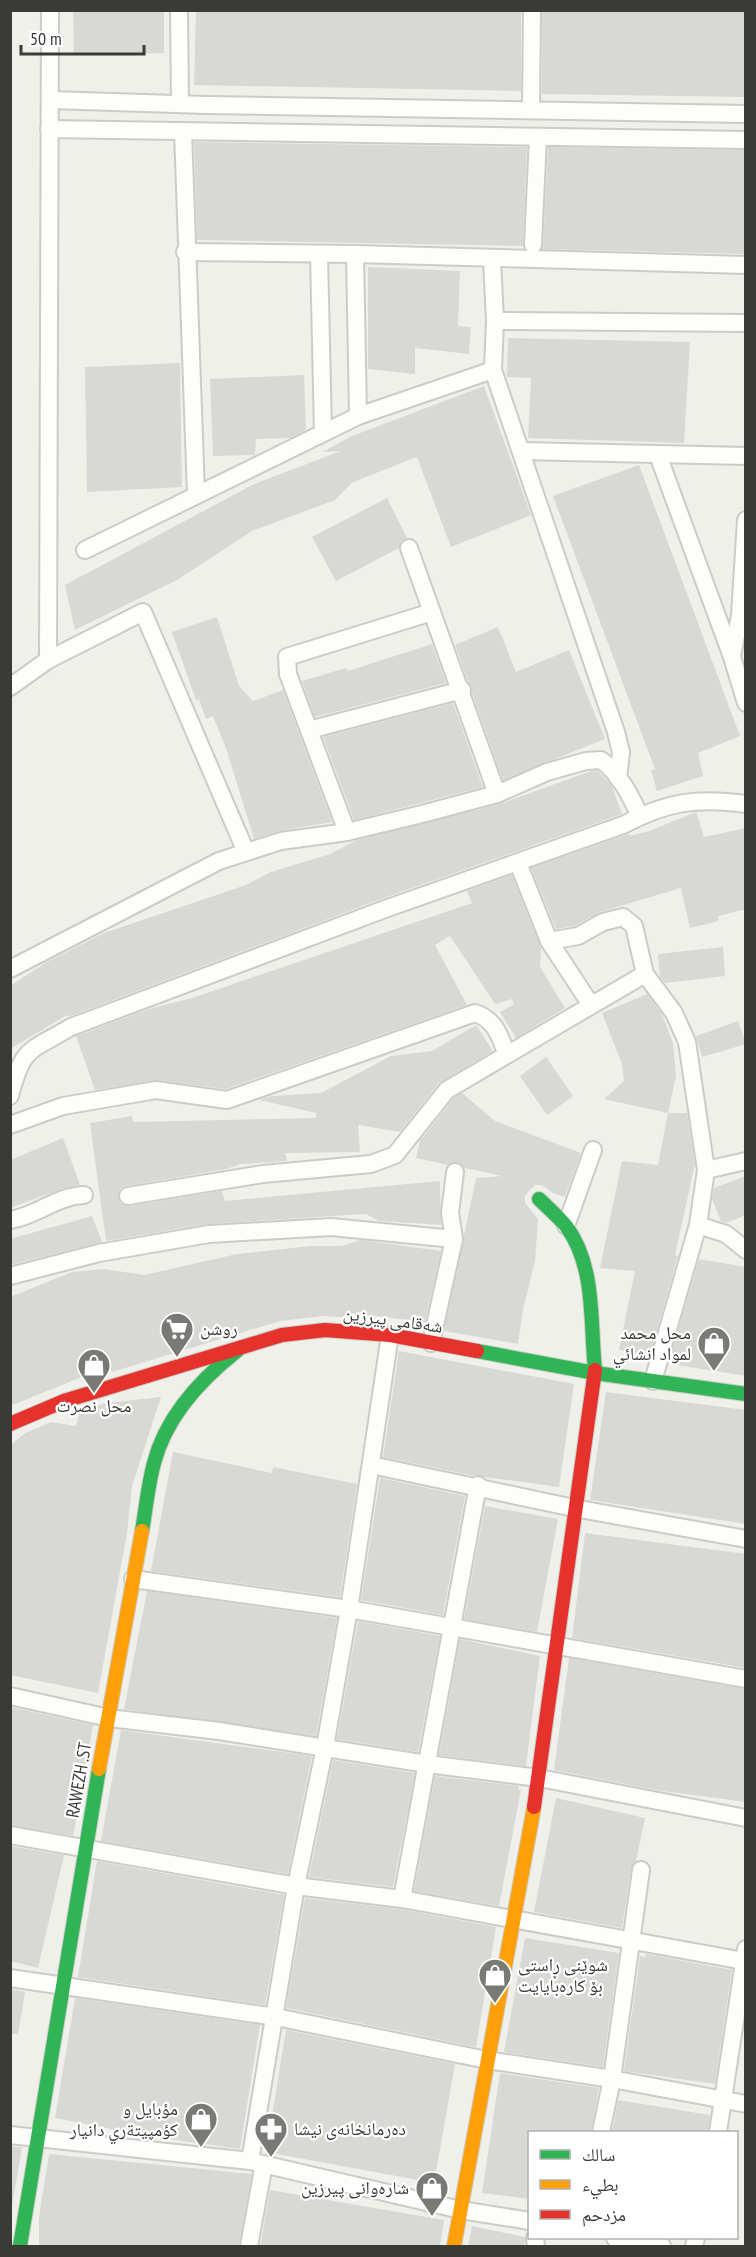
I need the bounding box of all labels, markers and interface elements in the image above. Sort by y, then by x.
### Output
scale bar [21,18,144,56]
text: 50 m [30,27,62,50]
street label: شەقامی پیرزین [342,1301,444,1338]
supermarket icon: روشن [159,1311,195,1358]
place label: روشن [200,1317,238,1340]
place label: محل محمد لمواد انشائي [613,1321,691,1369]
shop icon: محل محمد لمواد انشائي [696,1325,732,1372]
shop icon: محل نصرت [76,1347,112,1394]
place label: محل نصرت [57,1394,131,1417]
street label: RAWEZH .ST [61,1740,96,1819]
place label: شوێنی ڕاستی بۆ کارەبایایت [518,1953,608,1997]
shop icon: شوێنی ڕاستی بۆ کارەبایایت [477,1957,513,2004]
place label: مؤبايل و كؤمپيتةري دانيار [69,2097,179,2145]
shop icon: مؤبايل و كؤمپيتةري دانيار [183,2101,219,2148]
pharmacy icon: دەرمانخانەی نیشا [253,2111,289,2158]
place label: دەرمانخانەی نیشا [294,2117,406,2140]
legend [528,2131,738,2239]
text: سالك [582,2143,615,2166]
shop icon: شارەوانی پیرزین [414,2170,450,2217]
text: بطيء [582,2173,619,2200]
place label: شارەوانی پیرزین [301,2176,409,2199]
text: مزدحم [582,2203,626,2227]

